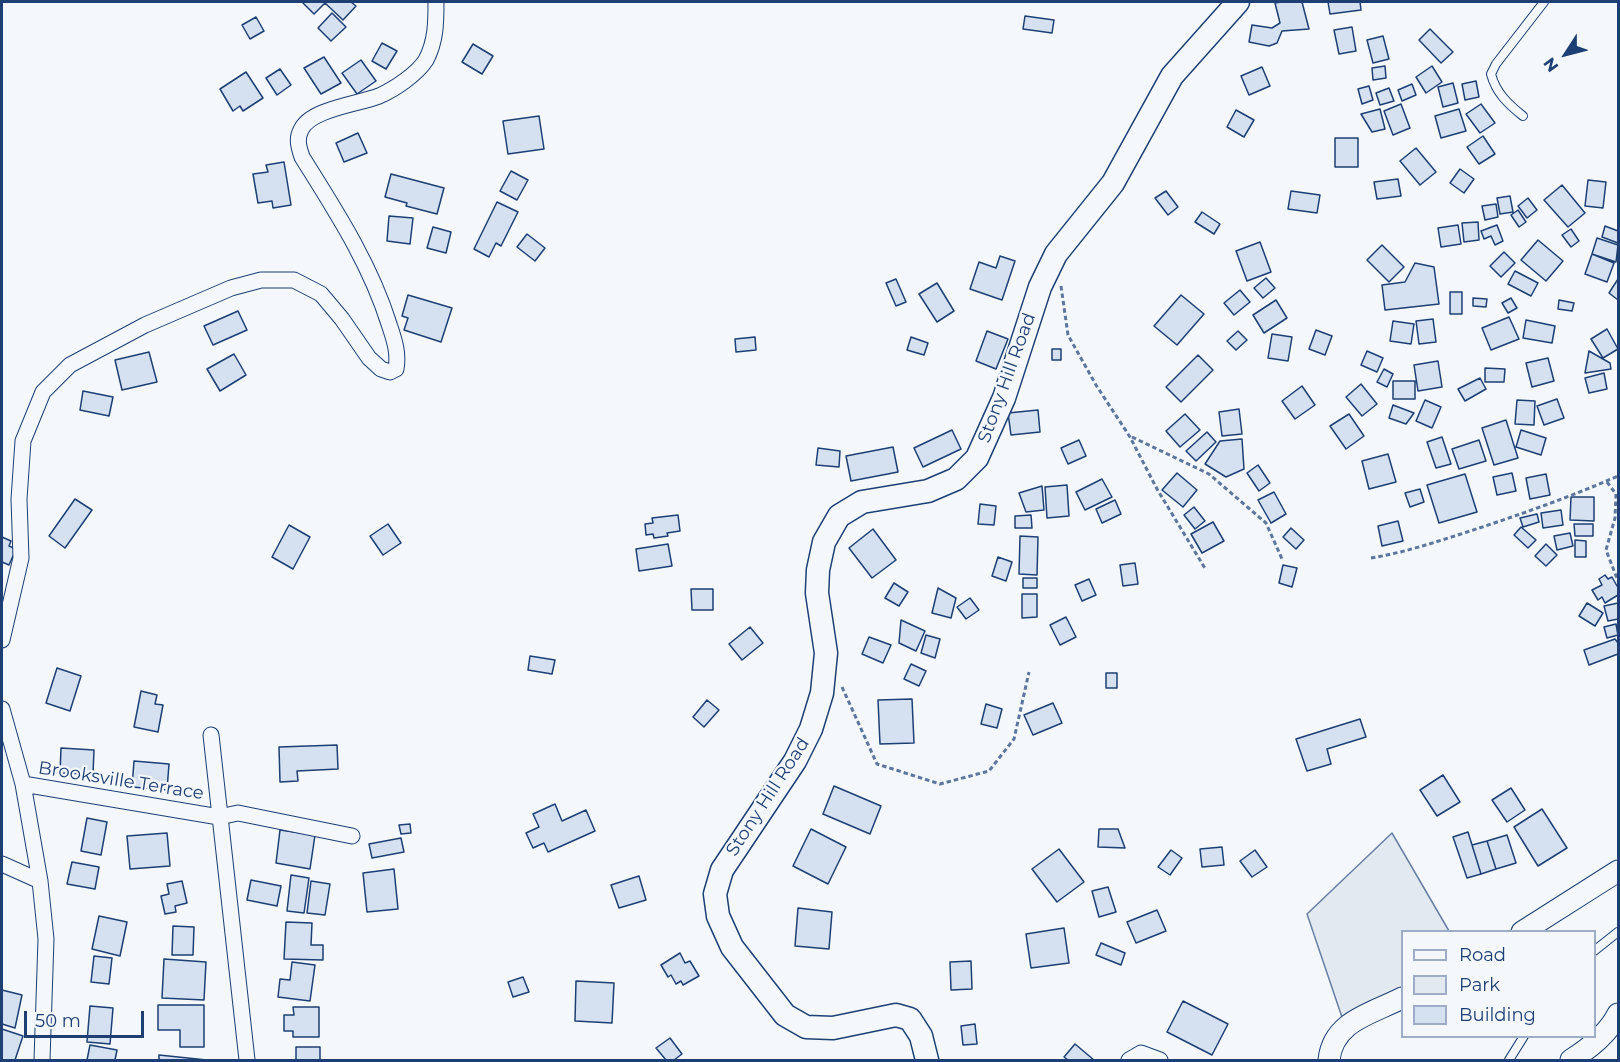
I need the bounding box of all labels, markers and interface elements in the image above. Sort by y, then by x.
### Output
north arrow [1536,24,1596,84]
text: N [1540,54,1563,76]
street label: Stony Hill Road [973,310,1041,446]
street label: Stony Hill Road [722,734,814,860]
street label: Brooksville Terrace [37,757,205,805]
legend [1401,930,1596,1038]
text: Road [1459,944,1506,966]
text: Park [1459,974,1500,996]
scale bar [27,999,147,1037]
text: Building [1459,1004,1536,1026]
text: 50 m [35,1010,81,1032]

